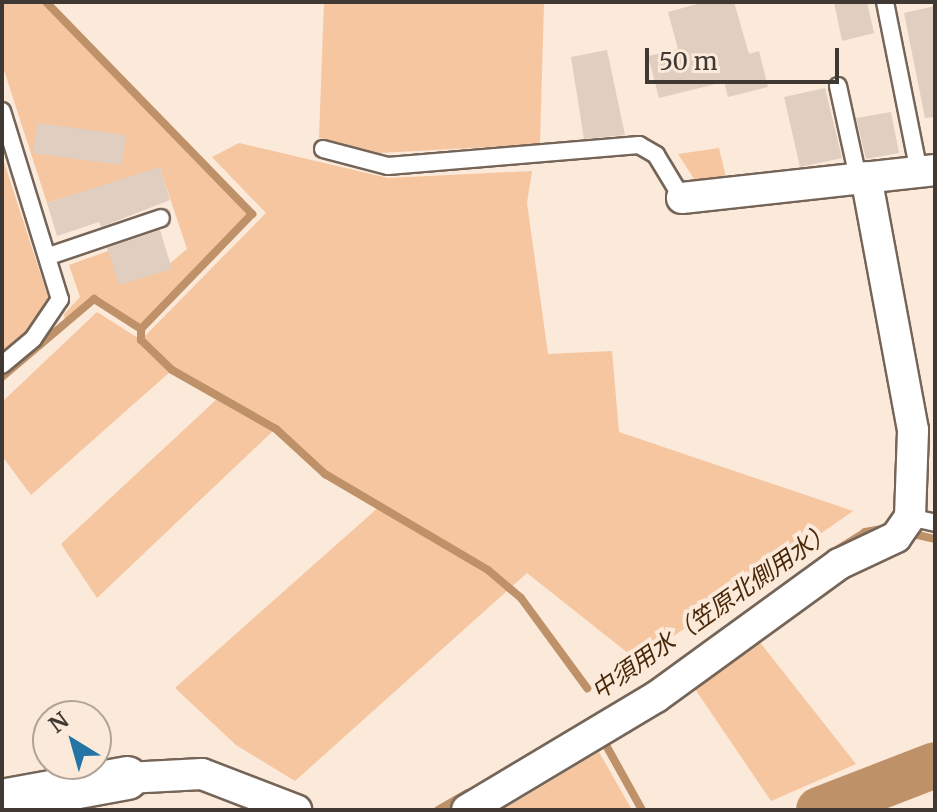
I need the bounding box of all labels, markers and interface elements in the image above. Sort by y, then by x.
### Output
scale bar [649,32,843,82]
text: 50 m [659,46,718,77]
water label: 中須用水（笠原北側用水） [586,517,838,705]
north arrow [32,700,112,780]
text: N [43,706,74,739]

